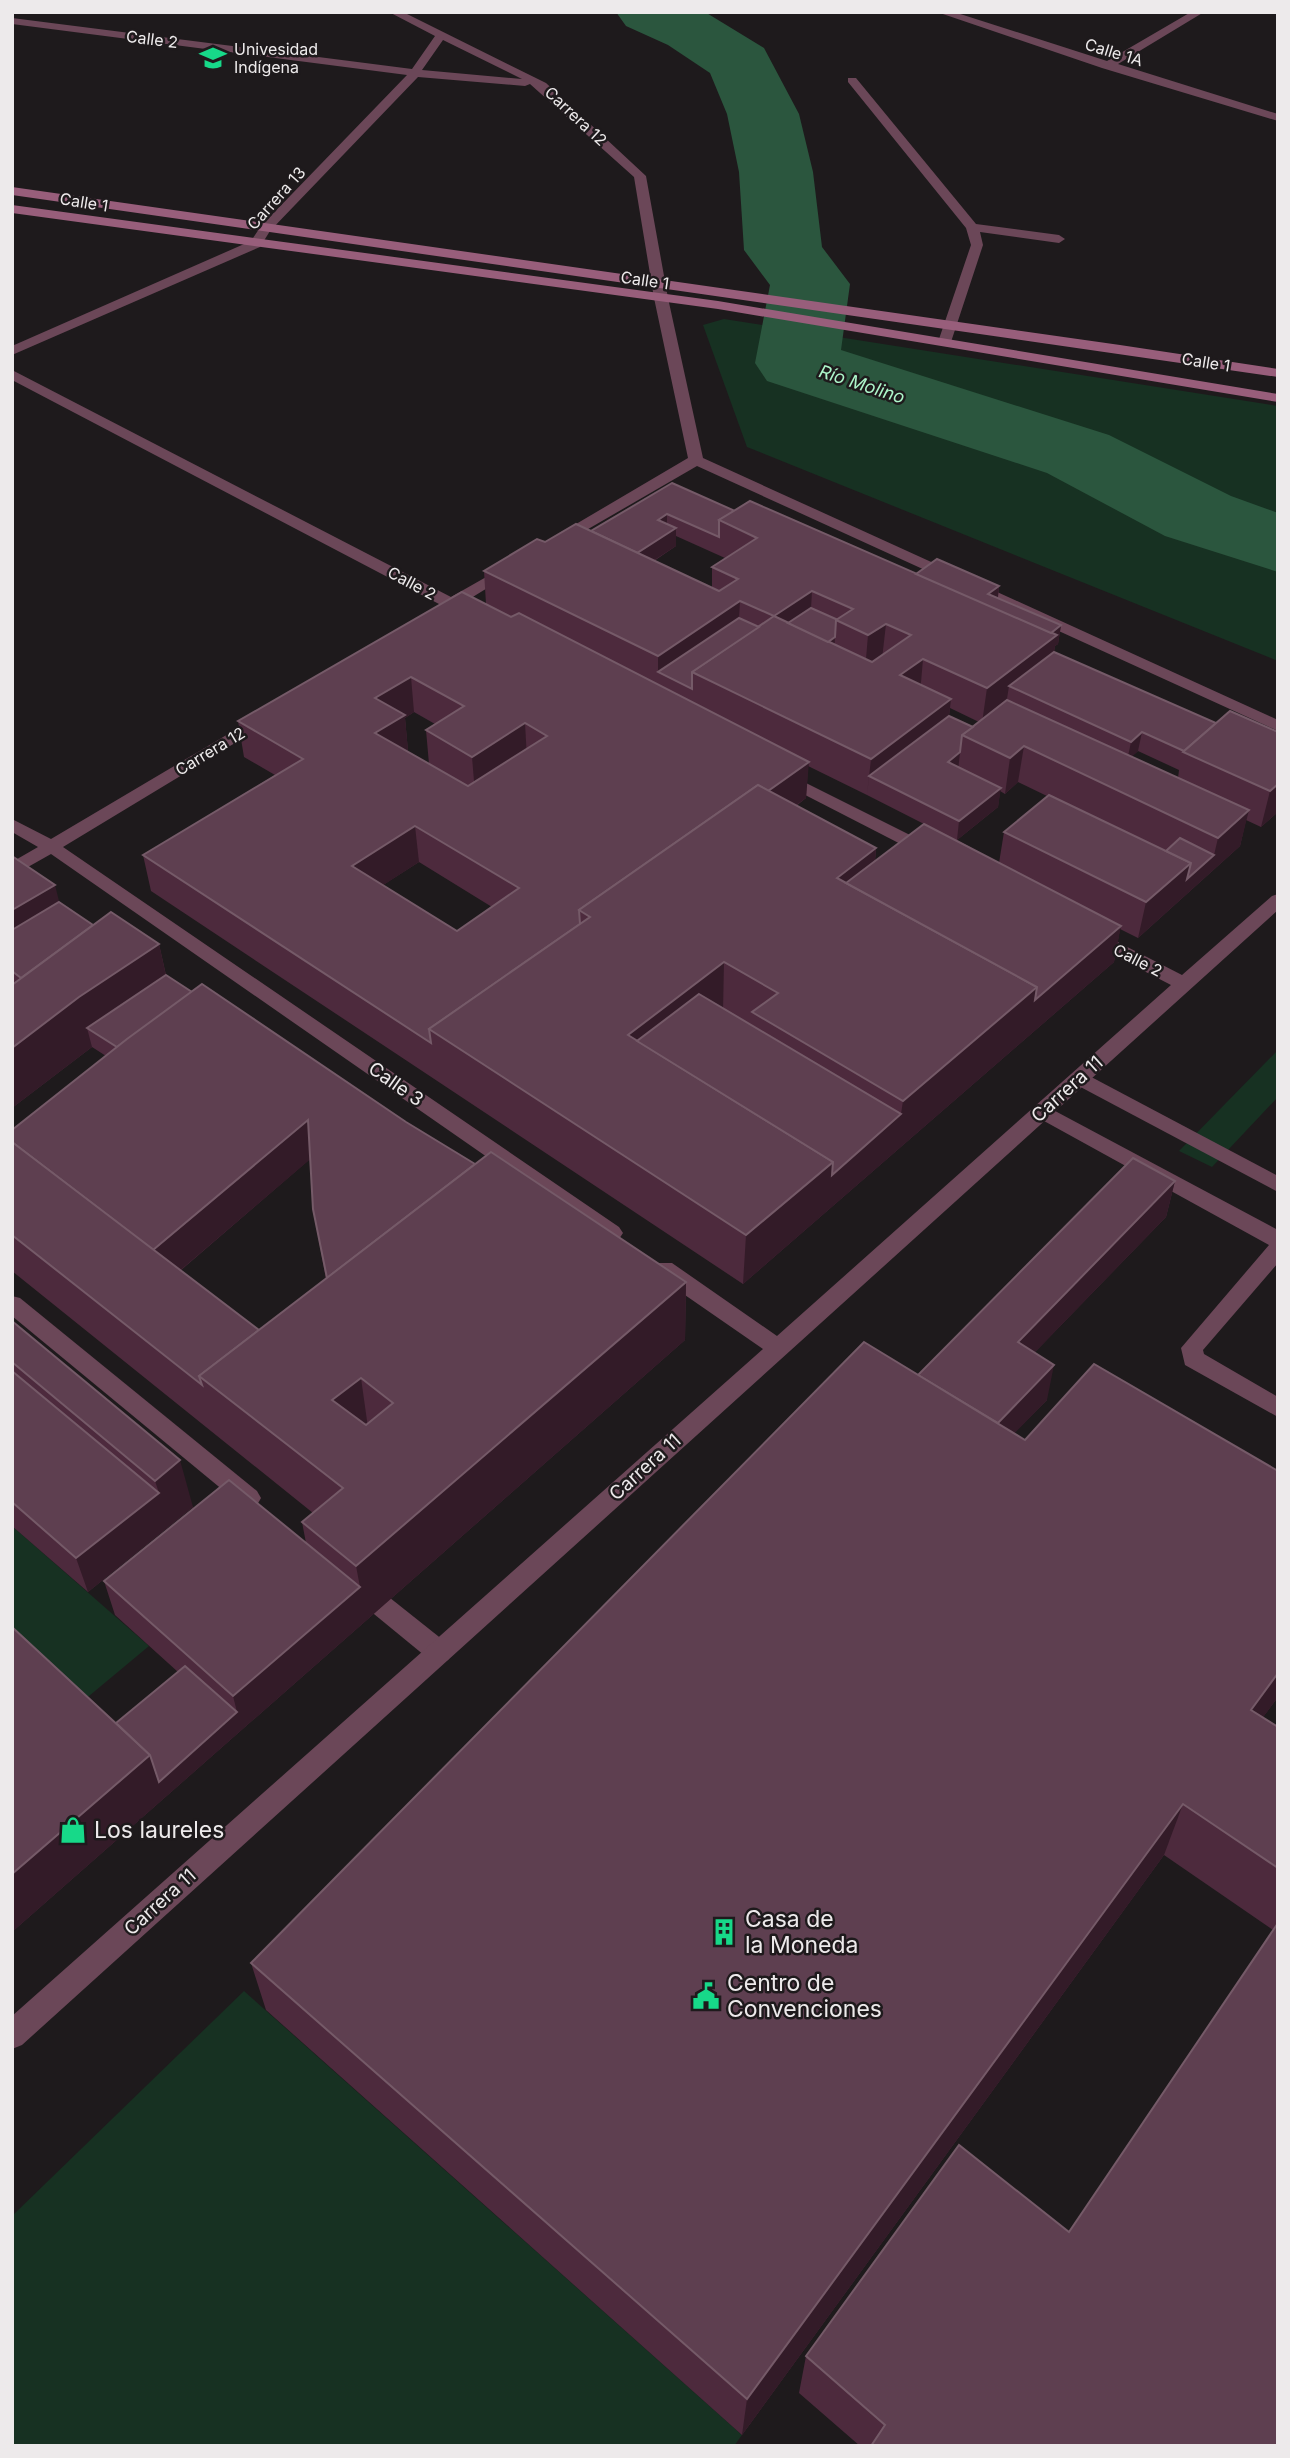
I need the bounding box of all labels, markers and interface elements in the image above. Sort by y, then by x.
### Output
street label: Calle 2 [125,26,179,52]
street label: Calle 1A [1082,34,1146,70]
place label: Univesidad Indígena [234,39,318,77]
school or university icon: Univesidad Indígena [198,43,228,73]
street label: Carrera 12 [541,82,611,150]
street label: Carrera 13 [242,162,310,234]
street label: Calle 1 [58,188,110,216]
street label: Calle 1 [619,267,671,293]
street label: Calle 1 [1180,348,1232,376]
water label: Río Molino [816,360,908,408]
street label: Calle 2 [384,562,440,604]
street label: Carrera 12 [172,722,248,780]
street label: Calle 2 [1110,939,1166,981]
street label: Carrera 11 [1026,1051,1108,1127]
street label: Calle 3 [364,1057,428,1111]
street label: Carrera 11 [604,1429,686,1505]
shop icon: Los laureles [58,1815,88,1845]
place label: Los laureles [94,1816,224,1844]
street label: Carrera 11 [119,1864,201,1940]
place label: Casa de la Moneda [745,1905,859,1959]
building icon: Casa de la Moneda [709,1917,739,1947]
place label: Centro de Convenciones [727,1969,882,2023]
public building icon: Centro de Convenciones [691,1981,721,2011]

